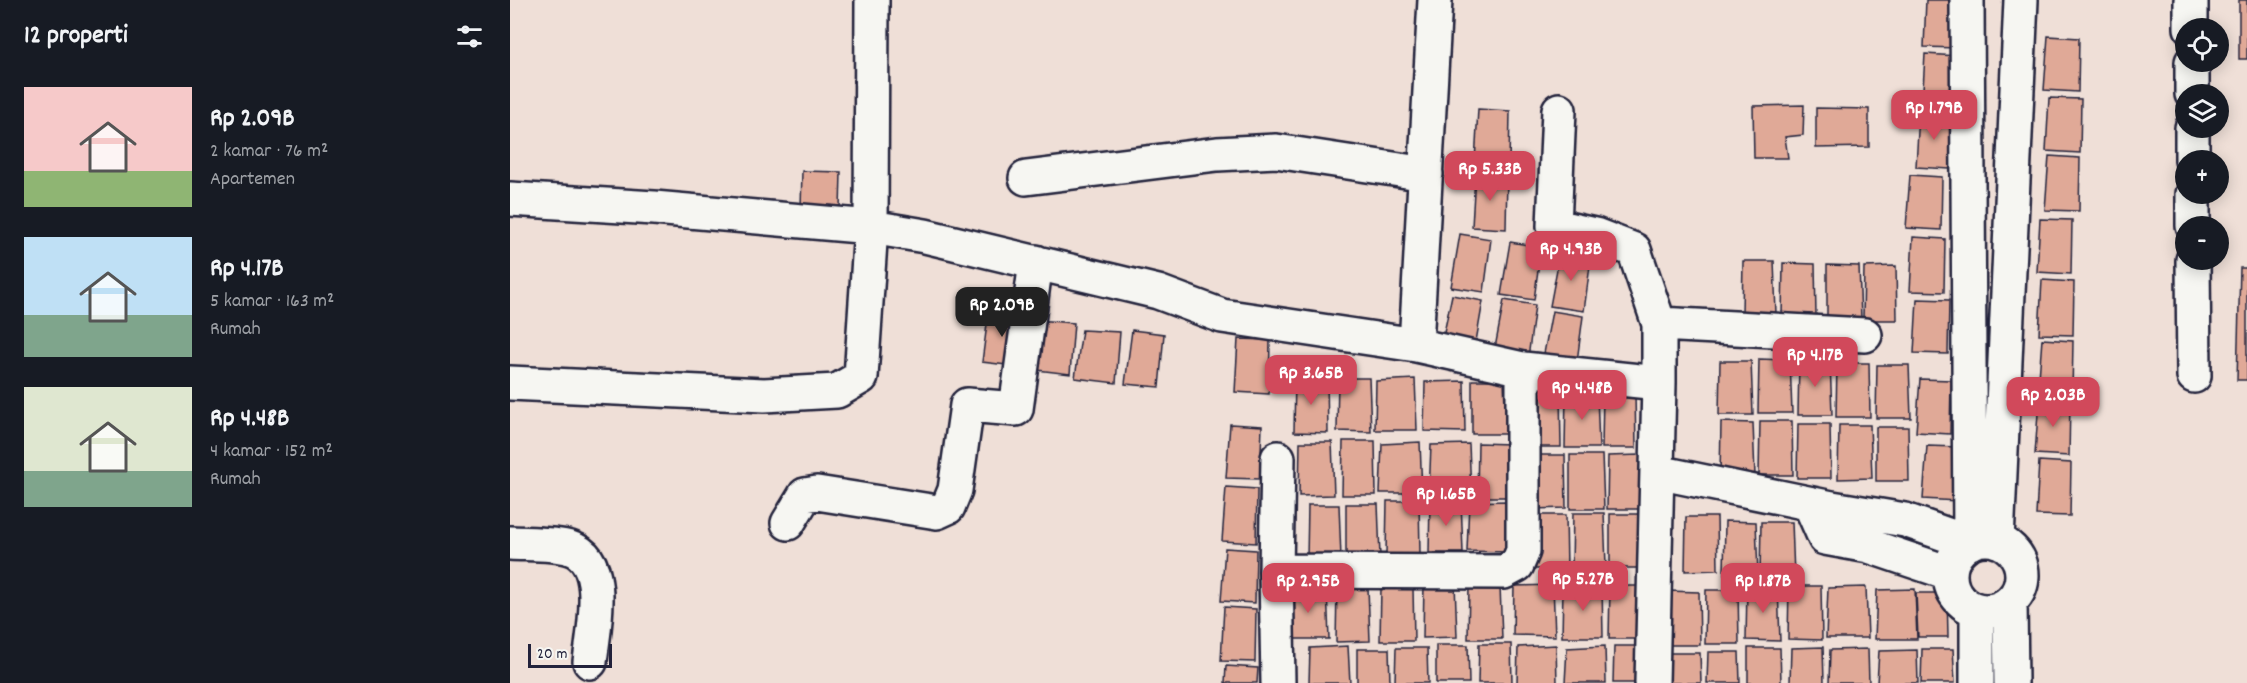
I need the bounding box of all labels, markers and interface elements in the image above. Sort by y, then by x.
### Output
text: 12 properti [24,18,128,55]
map controls [2175,18,2229,270]
button: locate [2175,18,2229,72]
icon: filters [453,20,486,53]
button: layers [2175,84,2229,138]
pin: Rp 1.79B [1872,90,1996,141]
text: Rp 1.79B [1905,95,1963,123]
text: Rp 2.09B [210,101,295,138]
icon: home [72,111,144,183]
text: 2 kamar · 76 m² [210,138,328,166]
button: + [2175,150,2229,204]
pin: Rp 5.33B [1428,151,1552,202]
text: Rp 5.33B [1458,156,1522,184]
text: Apartemen [210,166,295,194]
button: − [2175,216,2229,270]
pin: Rp 4.93B [1509,231,1633,282]
text: Rp 4.93B [1540,236,1602,264]
text: Rp 4.17B [210,251,284,288]
icon: home [72,261,144,333]
pin: Rp 2.09B [940,287,1064,338]
text: 5 kamar · 163 m² [210,288,334,316]
text: Rp 2.09B [969,292,1035,320]
text: Rumah [210,316,261,344]
pin: Rp 4.17B [1753,337,1877,388]
text: Rp 4.17B [1787,342,1843,370]
pin: Rp 3.65B [1249,355,1373,406]
text: Rp 3.65B [1279,360,1343,388]
pin: Rp 4.48B [1520,370,1644,421]
text: Rp 4.48B [1552,375,1612,403]
pin: Rp 2.03B [1991,377,2115,428]
text: Rp 2.03B [2021,382,2085,410]
text: Rp 4.48B [210,401,289,438]
icon: home [72,411,144,483]
text: 4 kamar · 152 m² [210,438,333,466]
text: Rumah [210,466,261,494]
pin: Rp 1.65B [1384,476,1508,527]
text: Rp 1.65B [1416,481,1476,509]
pin: Rp 5.27B [1521,561,1645,612]
pin: Rp 2.95B [1246,563,1370,614]
pin: Rp 1.87B [1701,563,1825,614]
text: Rp 5.27B [1552,566,1614,594]
text: Rp 2.95B [1276,568,1340,596]
text: Rp 1.87B [1735,568,1791,596]
scale bar [528,641,612,668]
text: 20 m [537,643,567,666]

